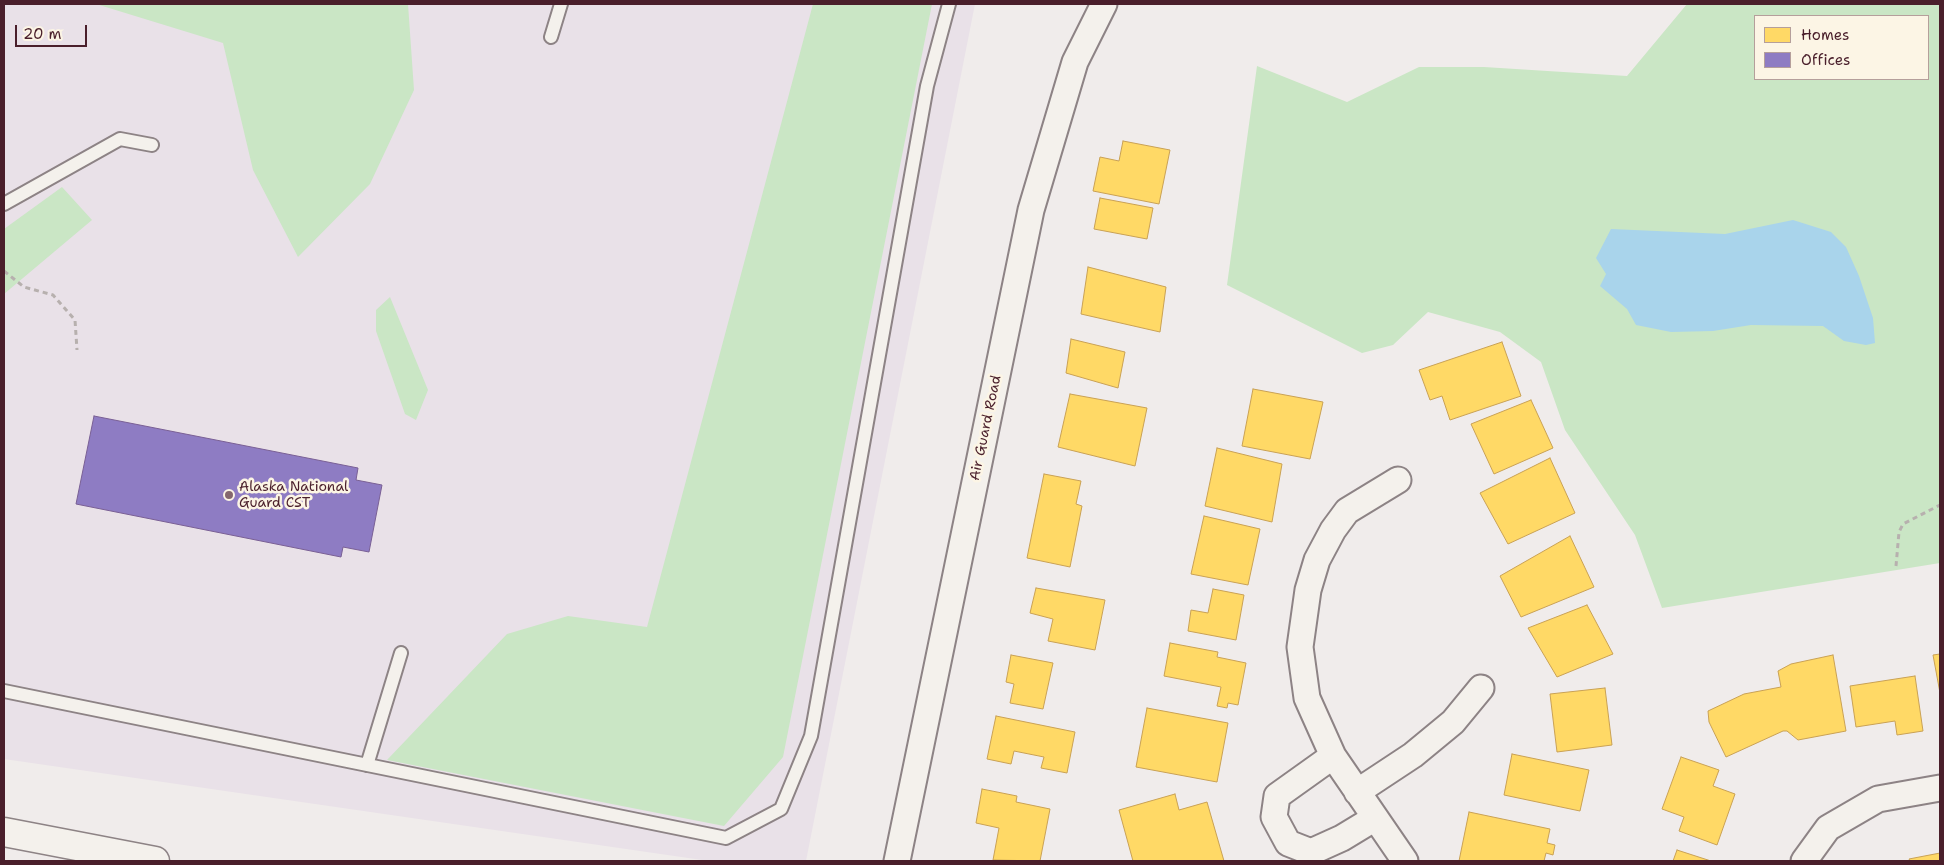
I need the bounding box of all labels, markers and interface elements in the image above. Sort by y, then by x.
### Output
scale bar [18,15,90,47]
legend [1754,15,1929,80]
text: 20 m [23,24,62,44]
text: Homes [1801,25,1849,45]
text: Offices [1801,50,1850,70]
street label: Air Guard Road [967,374,1005,482]
place label: Alaska National Guard CST [239,479,348,512]
marker: Alaska National Guard CST [223,489,235,501]

